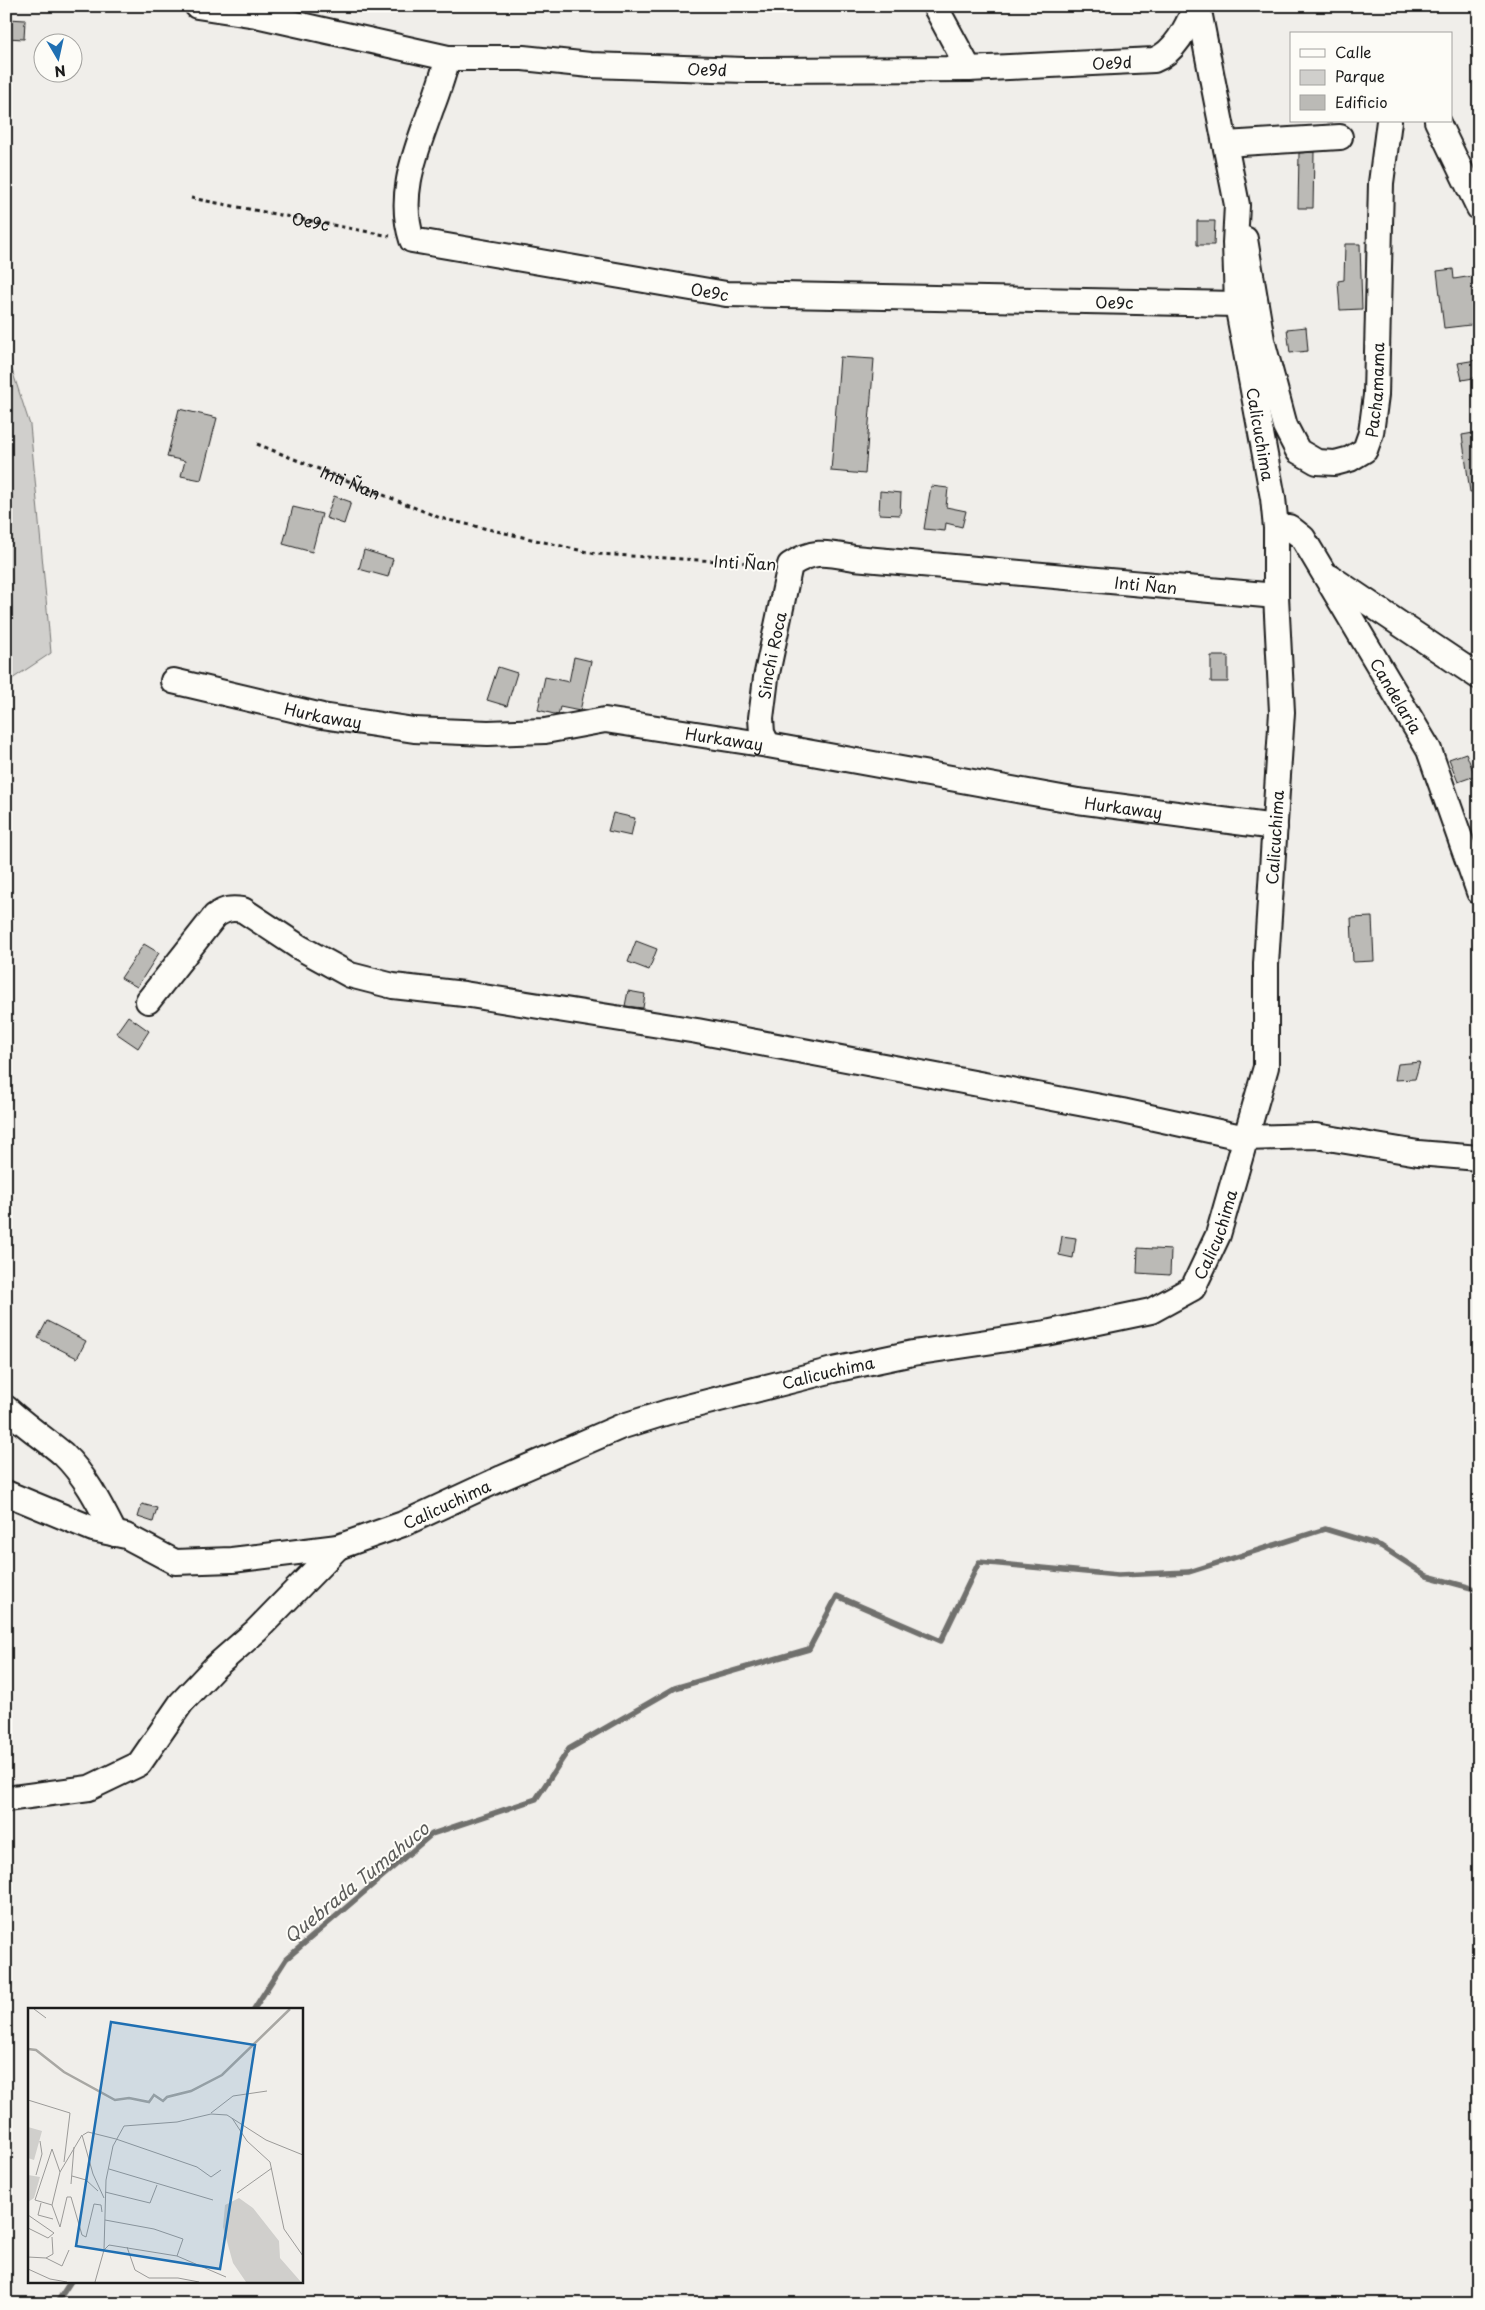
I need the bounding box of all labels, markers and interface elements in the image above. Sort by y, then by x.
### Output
north arrow [32,32,82,82]
legend [1290,32,1452,122]
text: Calle [1335,40,1372,63]
street label: Oe9d [1091,49,1133,75]
street label: Oe9d [687,56,728,81]
text: N [53,60,67,83]
text: Parque [1335,64,1385,87]
text: Edificio [1335,90,1388,113]
street label: Oe9c [290,206,332,236]
street label: Oe9c [689,276,731,306]
street label: Oe9c [1095,289,1134,314]
street label: Pachamama [1359,342,1389,439]
street label: Calicuchima [1241,385,1281,483]
street label: Inti Ñan [317,459,384,505]
street label: Inti Ñan [713,548,777,576]
street label: Inti Ñan [1113,569,1178,599]
street label: Sinchi Roca [751,609,792,701]
street label: Candelaria [1365,653,1428,738]
street label: Hurkaway [282,696,364,734]
street label: Hurkaway [684,721,765,756]
street label: Hurkaway [1083,790,1164,824]
street label: Calicuchima [1259,790,1289,885]
street label: Calicuchima [1187,1187,1242,1283]
street label: Calicuchima [779,1350,876,1395]
street label: Calicuchima [398,1473,494,1535]
water label: Quebrada Tumahuco [278,1814,435,1949]
inset map [28,2008,302,2282]

